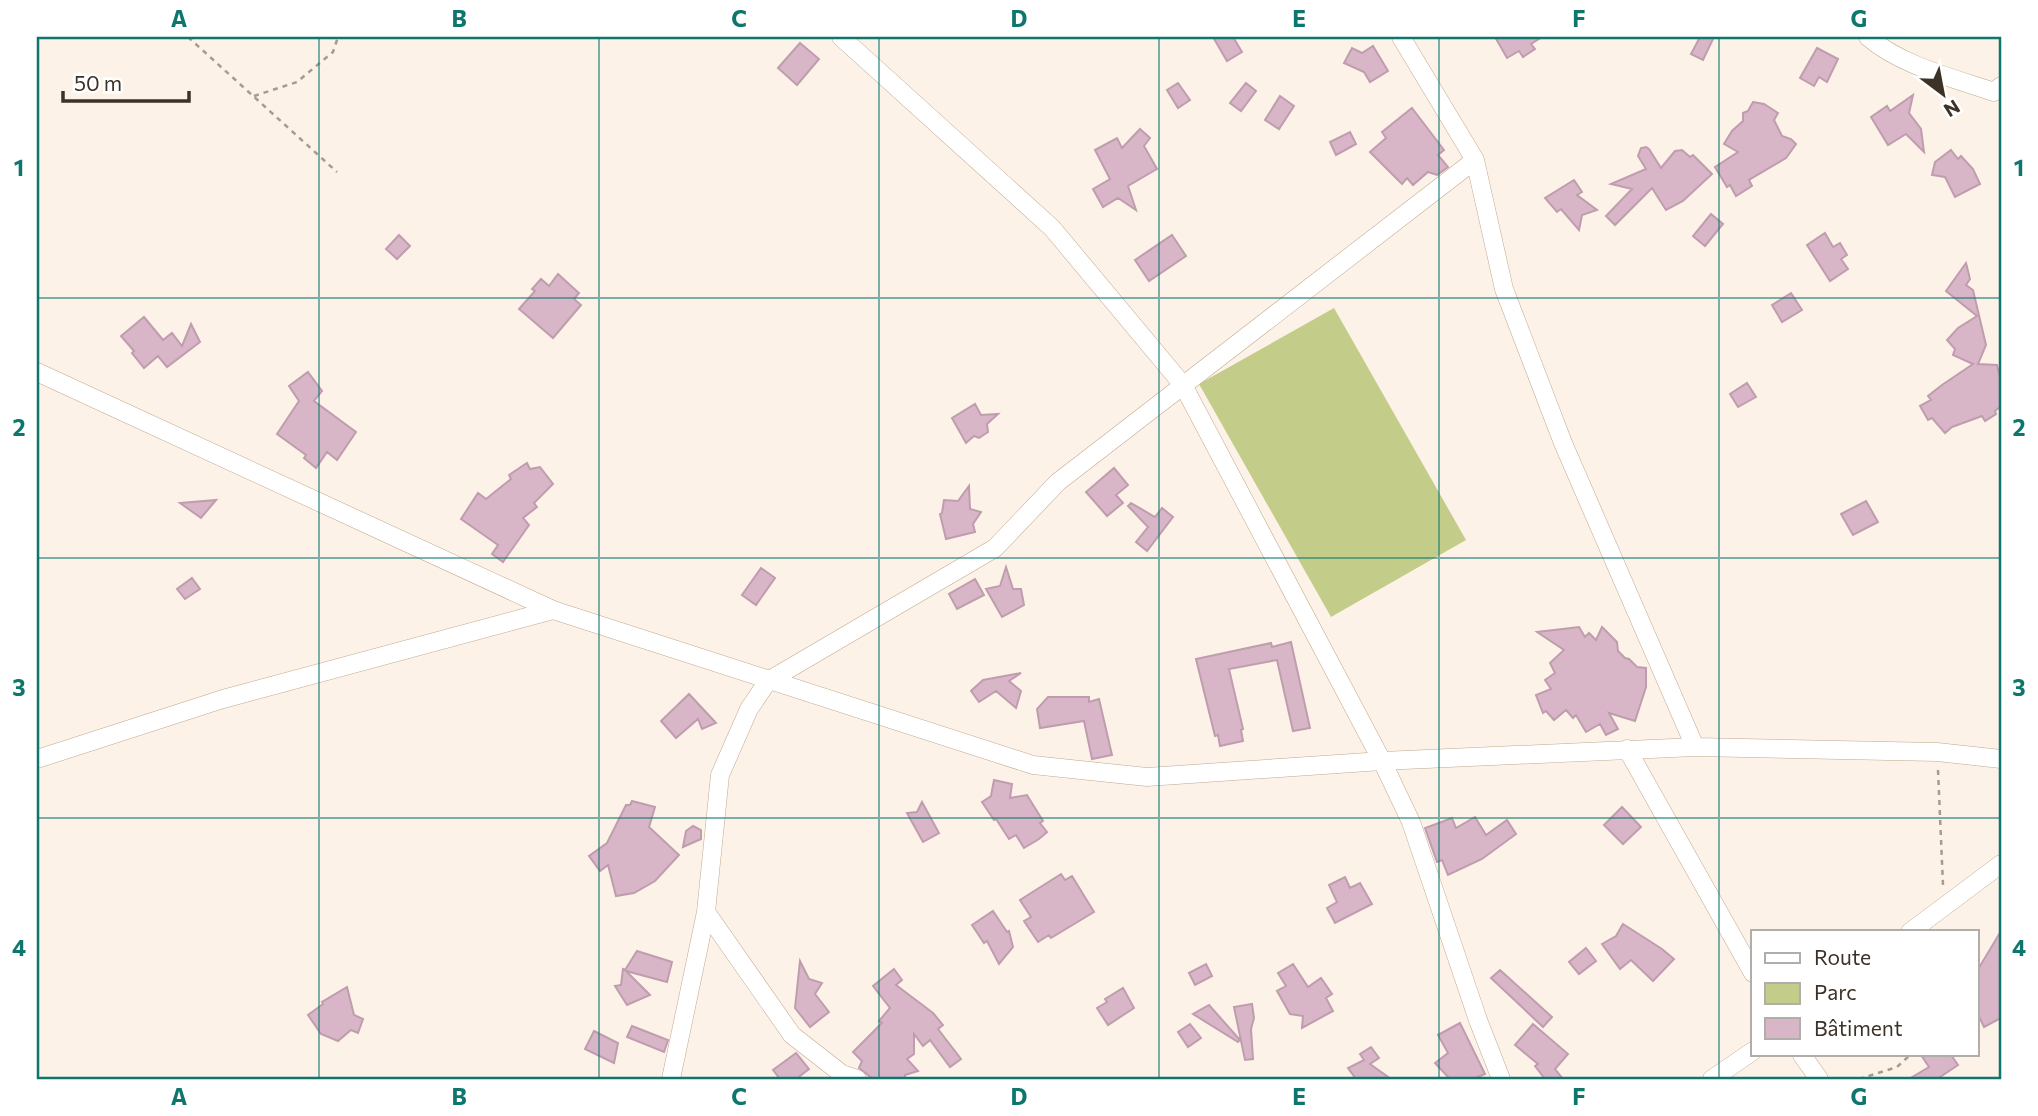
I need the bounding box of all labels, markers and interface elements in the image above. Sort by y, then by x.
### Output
text: A [171,4,188,32]
text: B [451,4,467,32]
text: C [731,4,747,32]
text: D [1011,4,1028,32]
text: E [1292,4,1306,32]
text: F [1572,4,1586,32]
text: G [1851,4,1867,32]
scale bar [63,60,189,104]
north arrow [1909,60,1979,130]
text: 50 m [74,70,122,95]
text: N [1940,95,1964,122]
text: 1 [14,153,24,181]
text: 1 [2014,153,2024,181]
text: 2 [12,413,26,441]
text: 2 [2012,413,2026,441]
text: 3 [12,673,26,701]
text: 3 [2012,673,2026,701]
legend [1751,930,1979,1056]
text: 4 [12,933,26,961]
text: 4 [2012,933,2026,961]
text: Route [1814,944,1871,969]
text: Parc [1814,979,1857,1004]
text: Bâtiment [1814,1015,1903,1040]
text: A [171,1082,188,1110]
text: B [451,1082,467,1110]
text: C [731,1082,747,1110]
text: D [1011,1082,1028,1110]
text: E [1292,1082,1306,1110]
text: F [1572,1082,1586,1110]
text: G [1851,1082,1867,1110]

